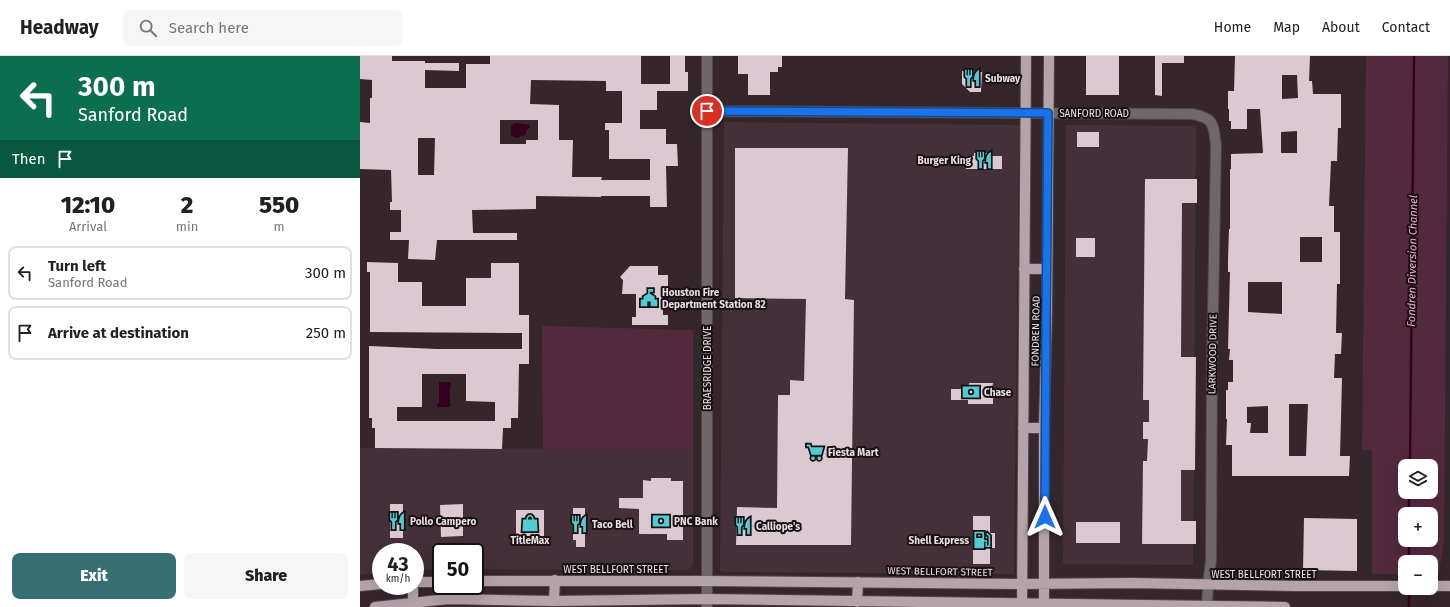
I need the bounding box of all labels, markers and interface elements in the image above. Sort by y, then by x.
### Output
search box [123,10,403,46]
text: Headway [20,16,99,39]
icon: search [137,17,159,39]
text: Search here [169,19,249,37]
text: Home [1214,19,1251,36]
text: Map [1273,19,1300,36]
text: About [1322,19,1360,36]
text: Contact [1382,19,1430,36]
restaurant icon: Subway [962,68,982,88]
text: 300 m [78,70,156,103]
icon: left [12,72,64,124]
place label: Subway [985,73,1021,85]
pin [690,94,724,128]
icon: arrive [696,100,718,122]
text: Sanford Road [78,104,188,126]
street label: SANFORD ROAD [1059,108,1129,120]
icon: arrive [54,148,76,170]
text: Then [12,150,46,168]
restaurant icon: Burger King [974,150,994,170]
place label: Burger King [918,155,971,167]
text: 12:10 [61,191,115,219]
text: 2 [181,191,193,219]
text: 550 [259,191,299,219]
water label: Fondren Diversion Channel [1405,195,1420,327]
text: Arrival [69,219,107,234]
text: min [176,219,198,234]
text: m [274,219,285,234]
text: Turn left [48,257,106,275]
icon: left [14,262,36,284]
text: 300 m [305,264,346,282]
text: Sanford Road [48,275,127,290]
place label: Houston Fire Department Station 82 [662,287,766,311]
public building icon: Houston Fire Department Station 82 [639,288,659,308]
street label: FONDREN ROAD [1029,296,1043,366]
street label: LARKWOOD DRIVE [1206,314,1220,394]
icon: arrive [14,322,36,344]
text: Arrive at destination [48,324,189,342]
text: 250 m [306,324,346,342]
street label: BRAESRIDGE DRIVE [702,326,714,410]
bank icon: Chase [961,382,981,402]
place label: Chase [984,387,1012,399]
supermarket icon: Fiesta Mart [805,442,825,462]
place label: Fiesta Mart [828,447,879,459]
map controls [1398,459,1438,595]
button: layers [1398,459,1438,499]
position arrow [1024,496,1066,538]
button: + [1398,507,1438,547]
restaurant icon: Pollo Campero [387,511,407,531]
bank icon: PNC Bank [651,511,671,531]
shop icon: TitleMax [520,513,540,533]
restaurant icon: Taco Bell [569,514,589,534]
place label: Pollo Campero [410,516,476,528]
place label: PNC Bank [674,516,718,528]
restaurant icon: Calliope's [733,516,753,536]
place label: Taco Bell [592,519,633,531]
place label: Calliope's [756,521,800,533]
fuel station icon: Shell Express [972,530,992,550]
place label: TitleMax [511,535,550,547]
place label: Shell Express [909,535,969,547]
speed limit sign: 50 [432,543,484,595]
text: 43 [387,552,409,576]
button: Exit [12,553,176,599]
button: Share [184,553,348,599]
button: − [1398,555,1438,595]
street label: WEST BELLFORT STREET [563,564,670,576]
street label: WEST BELLFORT STREET [887,565,994,579]
street label: WEST BELLFORT STREET [1211,569,1318,581]
text: km/h [386,573,410,585]

